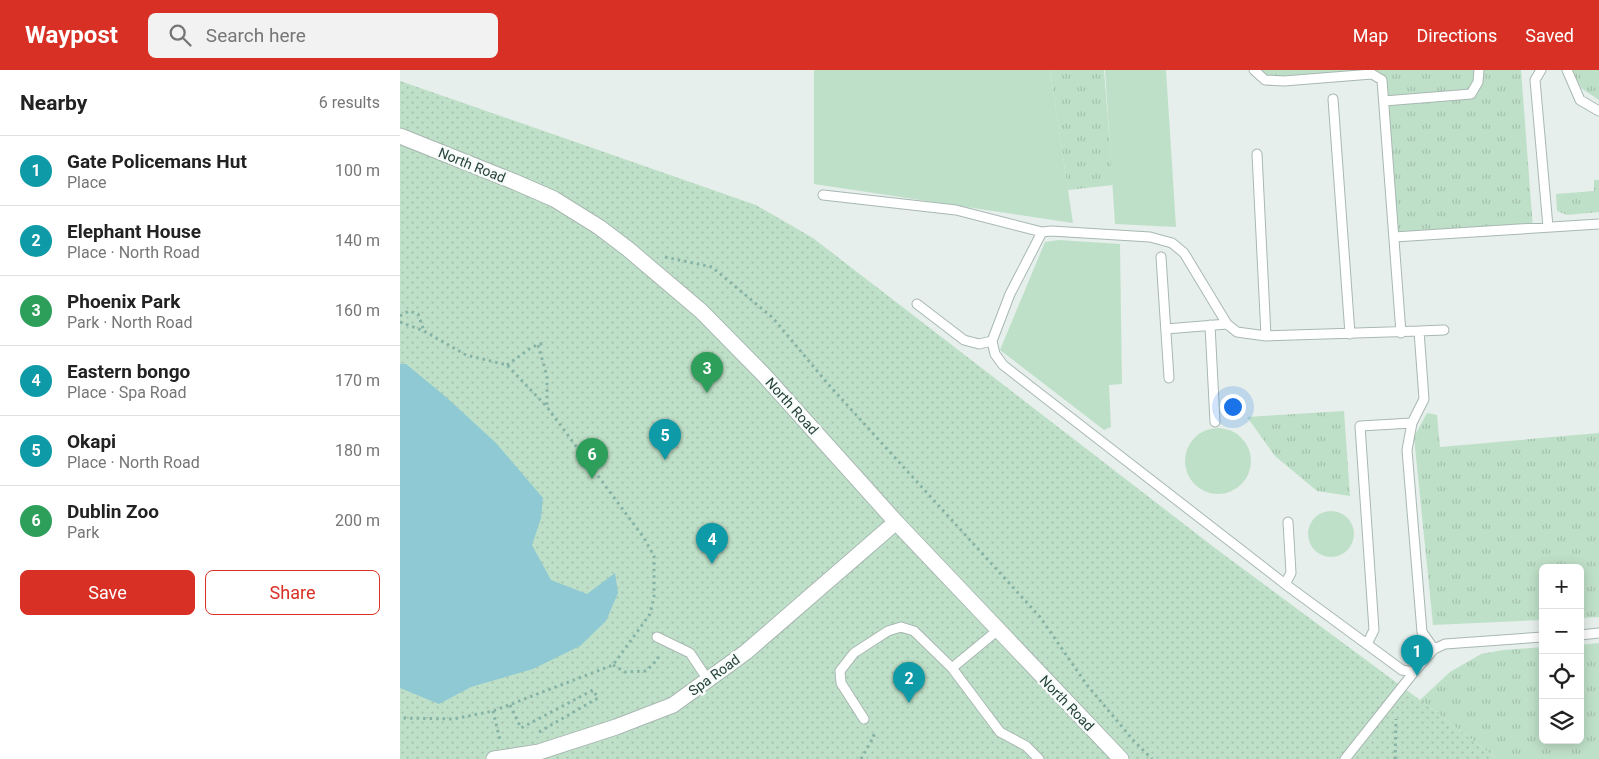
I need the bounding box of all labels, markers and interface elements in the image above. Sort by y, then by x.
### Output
search box [148,13,498,58]
text: Waypost [25,21,118,49]
icon: search [166,21,194,49]
text: Search here [206,24,306,47]
text: Map [1353,25,1388,46]
text: Directions [1416,25,1497,46]
text: Saved [1525,25,1574,46]
text: Nearby [20,91,87,115]
text: 6 results [319,93,380,112]
street label: North Road [436,144,508,186]
text: Gate Policemans Hut [67,150,247,173]
text: 1 [31,161,41,180]
text: 100 m [335,161,380,180]
text: Place [67,173,107,192]
text: Elephant House [67,220,201,243]
text: 2 [31,231,41,250]
text: 140 m [335,231,380,250]
text: Place · North Road [67,243,200,262]
text: Phoenix Park [67,290,180,313]
text: 3 [31,301,41,320]
text: 160 m [335,301,380,320]
text: Park · North Road [67,313,192,332]
pin: 3 [691,352,723,393]
text: Eastern bongo [67,360,190,383]
text: 4 [31,371,41,390]
text: 170 m [335,371,380,390]
street label: North Road [762,374,822,438]
text: Place · Spa Road [67,383,187,402]
your location [1220,394,1246,420]
pin: 5 [649,419,681,460]
text: Okapi [67,430,116,453]
pin: 6 [576,438,608,479]
text: 5 [31,441,41,460]
text: 180 m [335,441,380,460]
text: Place · North Road [67,453,200,472]
text: Dublin Zoo [67,500,159,523]
text: 6 [31,511,41,530]
text: 200 m [335,511,380,530]
text: Park [67,523,99,542]
pin: 4 [696,523,728,564]
map controls [1539,564,1584,744]
button: + [1539,564,1584,609]
button: Save [20,570,195,615]
button: Share [205,570,380,615]
button: − [1539,609,1584,654]
pin: 1 [1401,635,1433,676]
street label: Spa Road [685,651,743,699]
button: locate [1539,654,1584,699]
pin: 2 [893,662,925,703]
street label: North Road [1037,672,1097,734]
button: layers [1539,699,1584,744]

